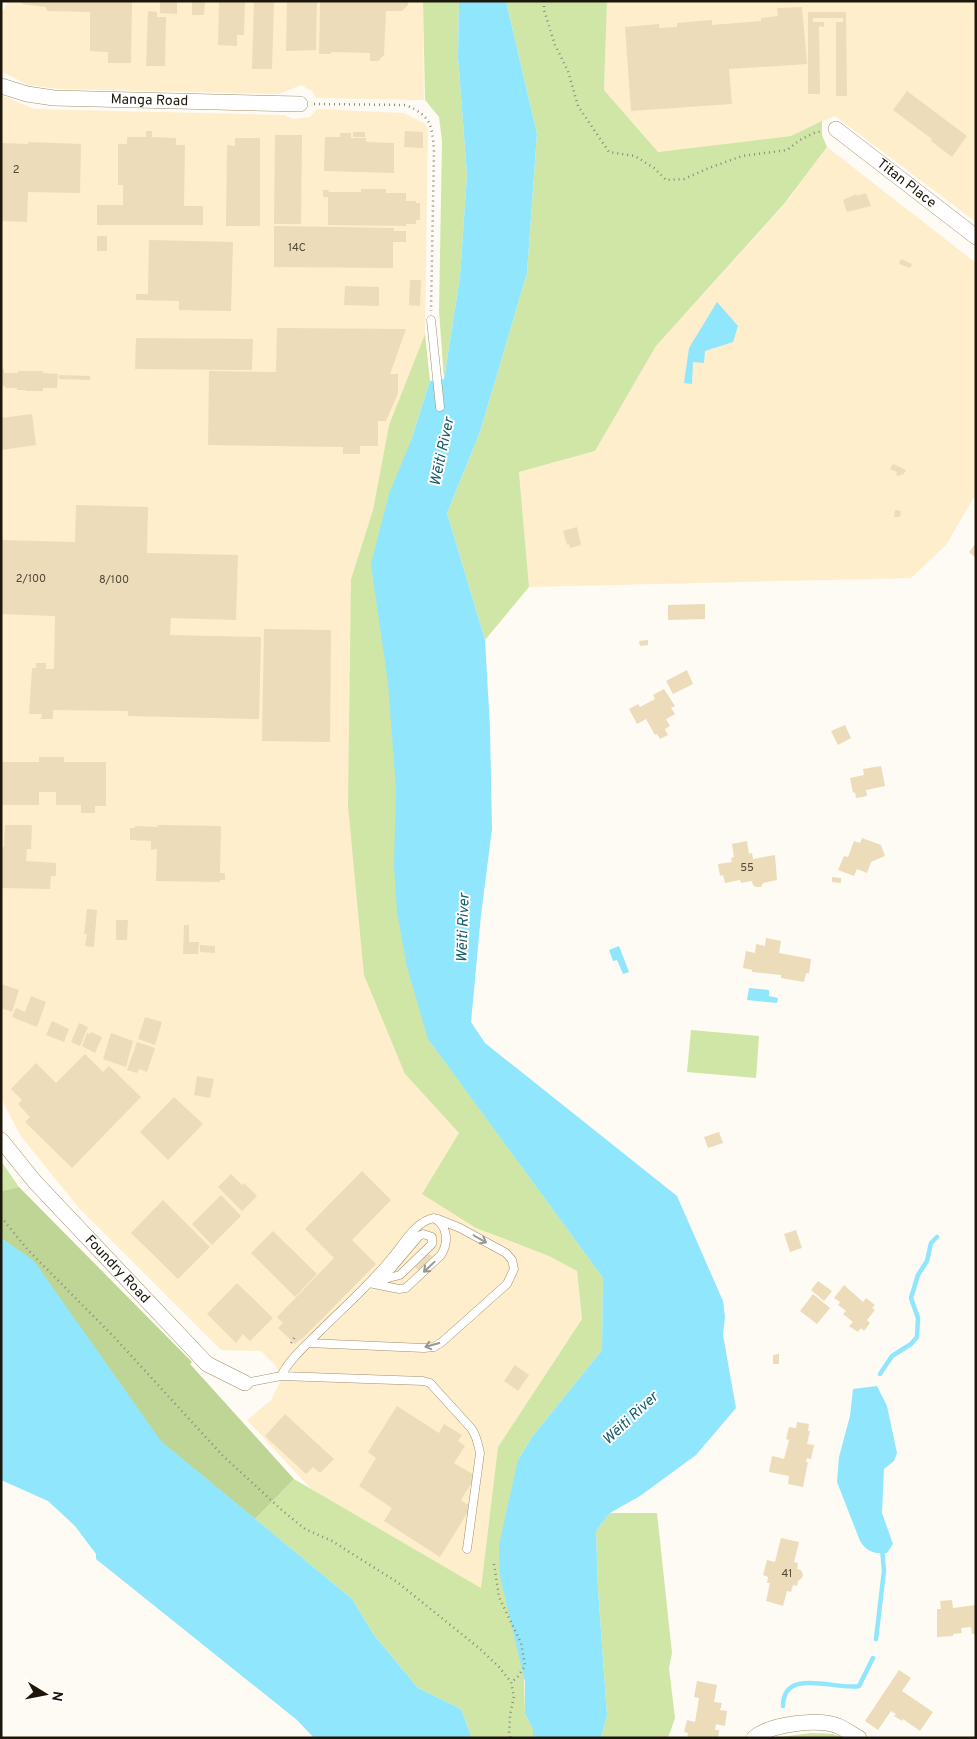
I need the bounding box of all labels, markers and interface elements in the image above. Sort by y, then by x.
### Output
street label: Manga Road [110,91,188,110]
street label: Titan Place [873,155,940,212]
house number: 2 [13,163,19,177]
house number: 14C [288,241,306,255]
water label: Wēiti River [426,415,460,488]
house number: 2/100 [16,572,46,586]
house number: 8/100 [99,573,129,587]
house number: 55 [740,861,754,875]
water label: Wēiti River [453,892,475,963]
street label: Foundry Road [81,1232,154,1307]
one-way arrow [473,1235,487,1245]
one-way arrow [423,1261,436,1273]
one-way arrow [425,1341,441,1351]
water label: Wēiti River [599,1388,664,1450]
house number: 41 [782,1567,792,1581]
north arrow [20,1669,70,1719]
text: N [47,1690,66,1702]

